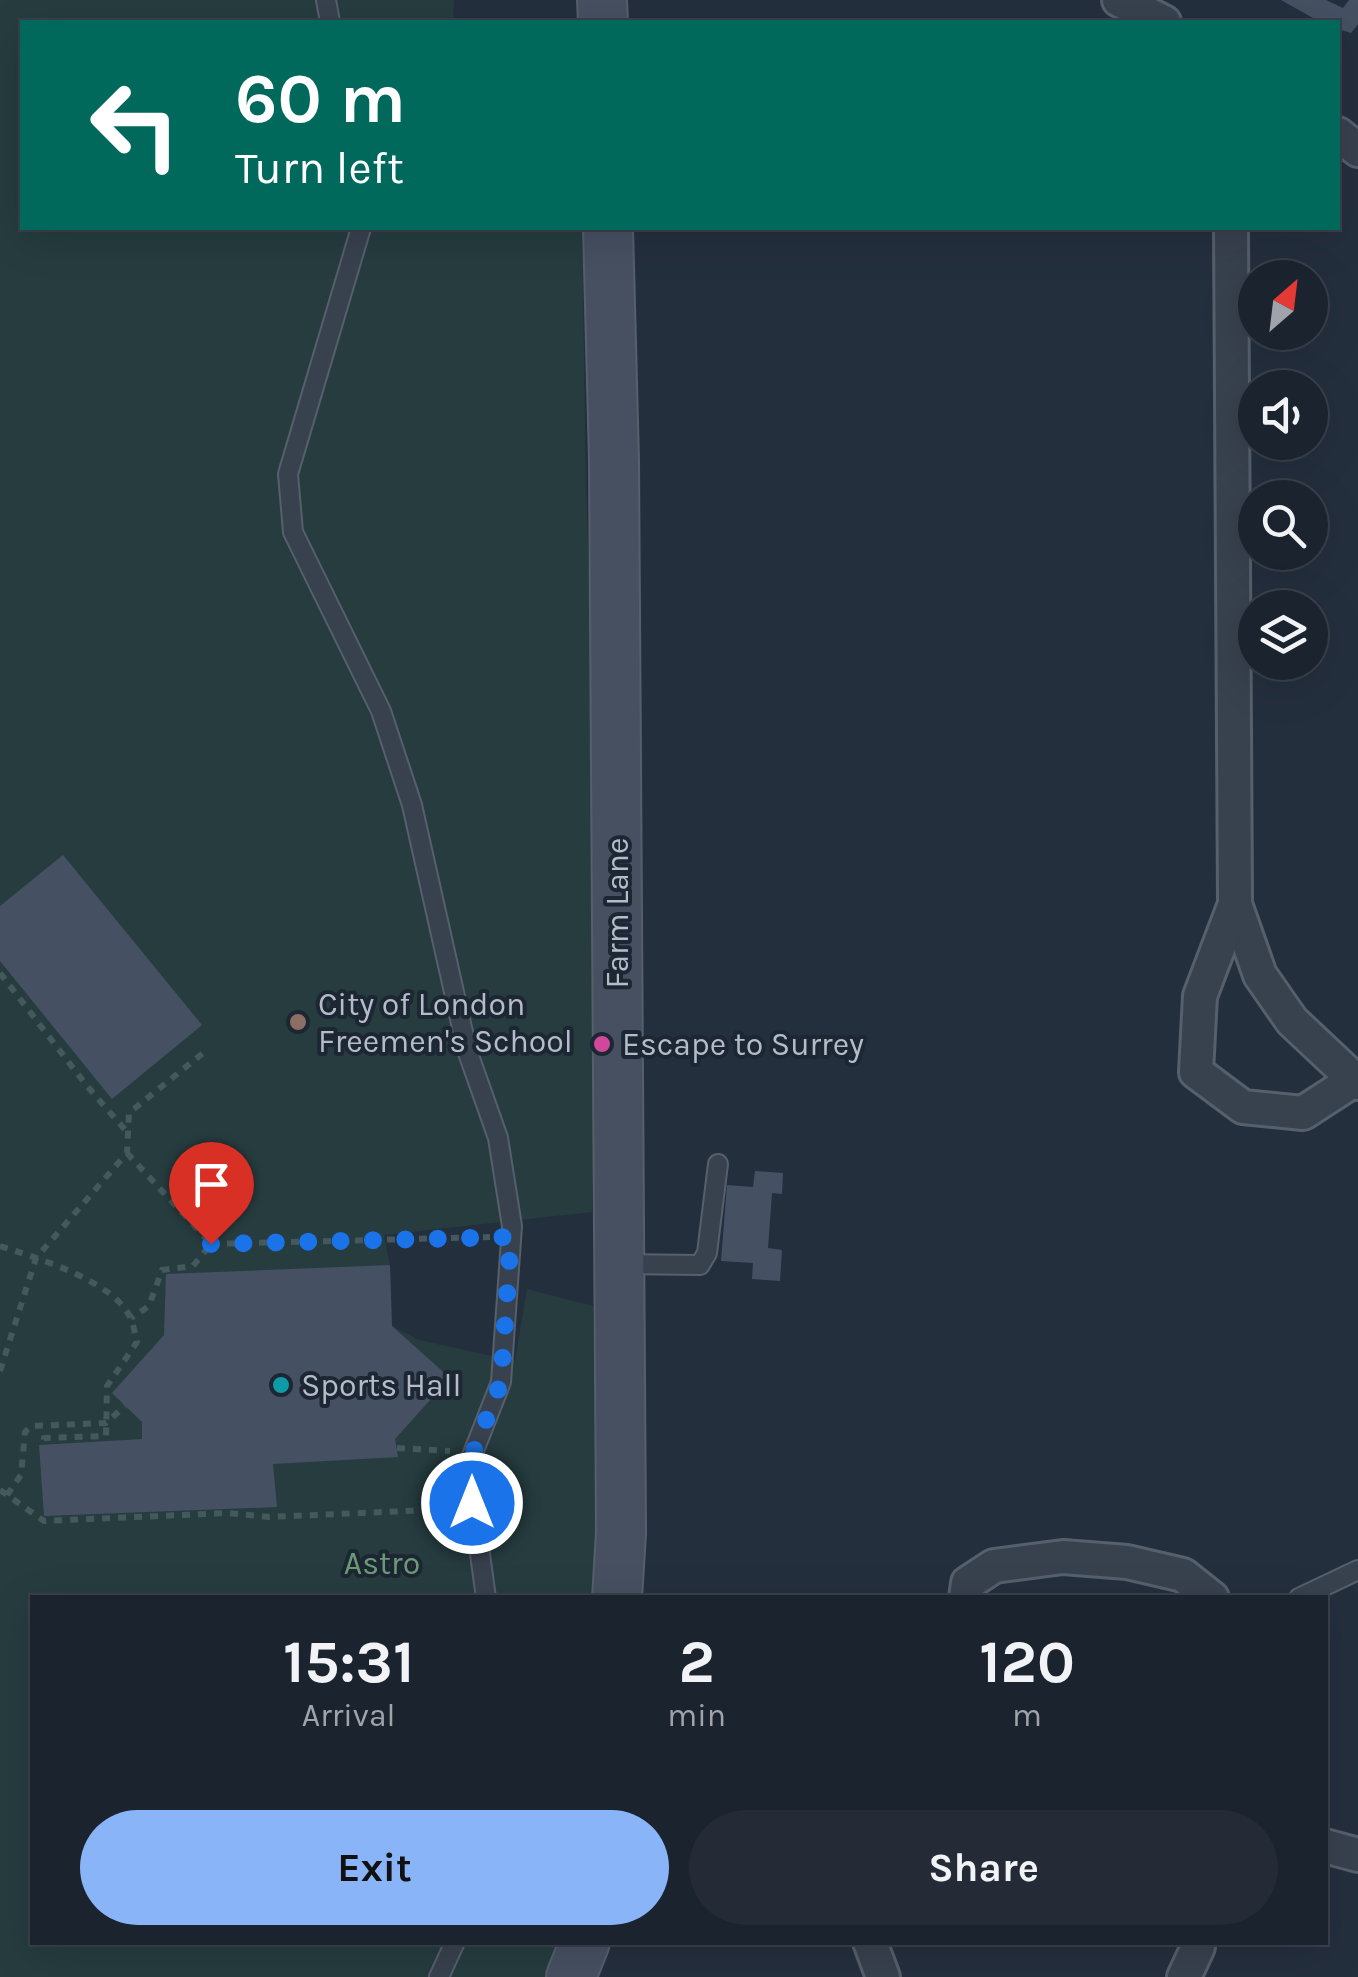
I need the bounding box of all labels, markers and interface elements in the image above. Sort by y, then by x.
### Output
text: 60 m [235,58,406,140]
icon: left [70,60,200,190]
text: Turn left [235,142,404,194]
north arrow [1238,260,1328,350]
map controls [1238,260,1328,680]
button: sound [1238,370,1328,460]
button: search [1238,480,1328,570]
button: layers [1238,590,1328,680]
street label: Farm Lane [599,837,636,989]
place label: City of London Freemen's School [318,986,573,1060]
marker: City of London Freemen's School [287,1011,309,1033]
place label: Escape to Surrey [622,1026,864,1063]
marker: Escape to Surrey [591,1033,613,1055]
pin [169,1142,254,1245]
icon: arrive [184,1157,239,1212]
place label: Sports Hall [301,1367,461,1404]
marker: Sports Hall [270,1374,292,1396]
position arrow [420,1451,524,1555]
park label: Astro [344,1545,420,1582]
text: 15:31 [283,1627,414,1697]
text: 2 [679,1627,715,1697]
text: 120 [979,1627,1075,1697]
text: Arrival [302,1697,396,1734]
text: min [667,1697,726,1734]
text: m [1012,1697,1042,1734]
button: Exit [80,1810,669,1925]
button: Share [689,1810,1278,1925]

